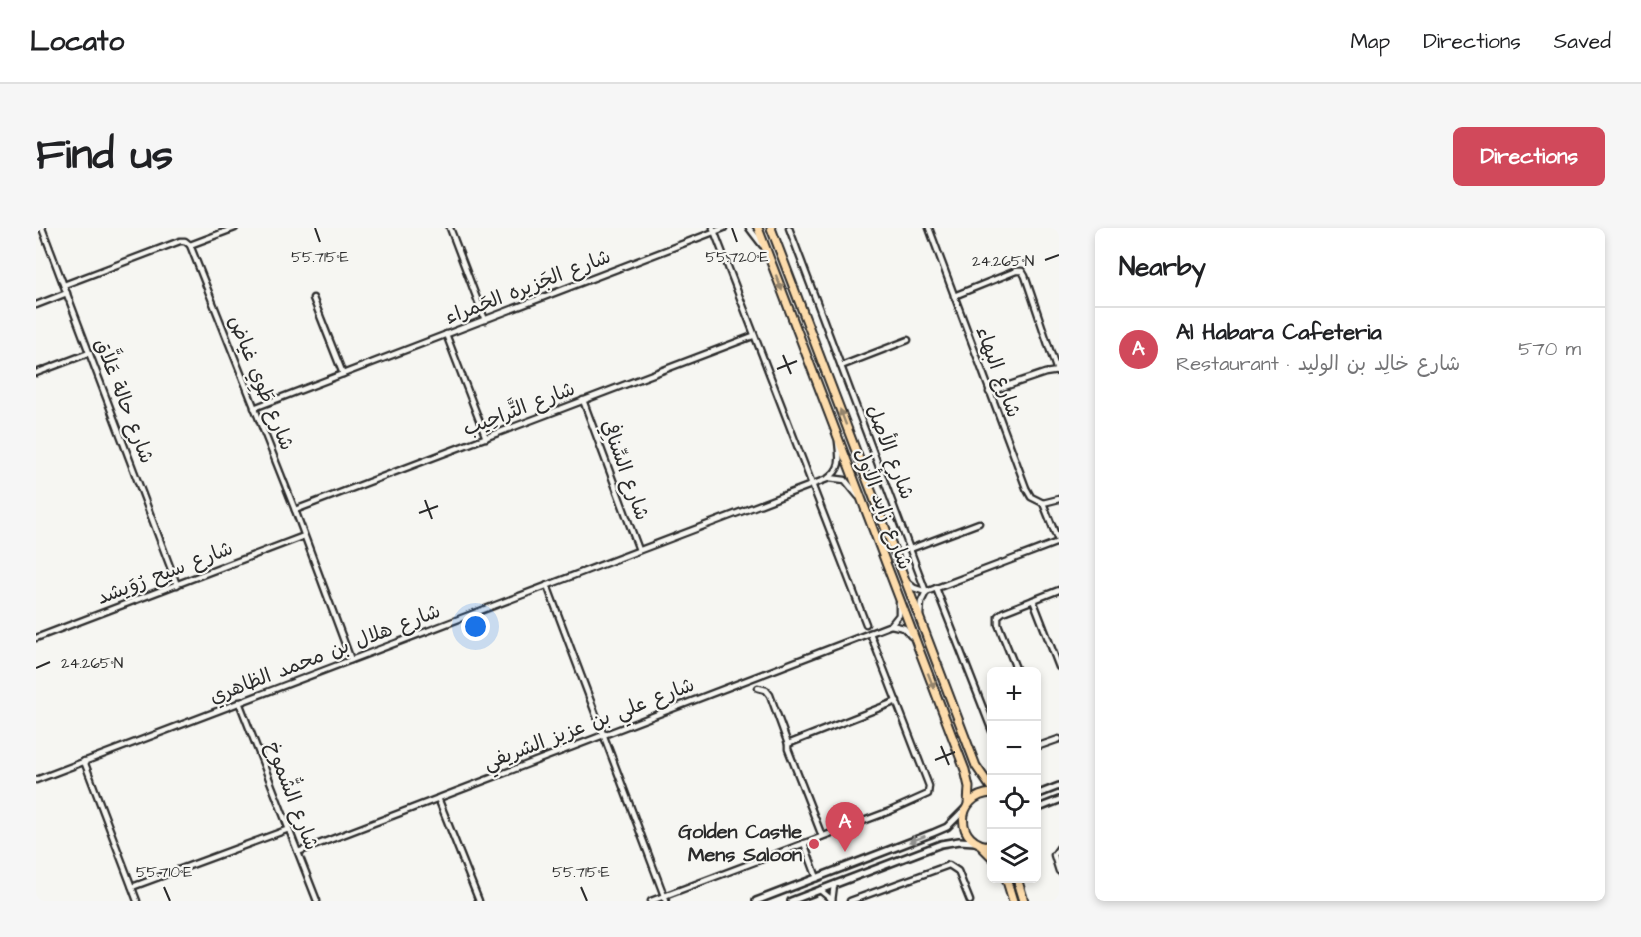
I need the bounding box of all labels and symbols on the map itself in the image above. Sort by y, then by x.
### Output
street label: شارع الجَزيره الحَمراء [441,243,615,331]
text: 55.715°E [291,247,349,268]
text: 55.720°E [706,247,769,268]
text: 24.265°N [972,251,1034,272]
one-way arrow [774,274,784,292]
street label: شارع طَوِي غياض [219,311,301,455]
street label: شارع البهاء [969,322,1027,422]
street label: شارع حالة عَلاَّق [87,333,164,468]
street label: شارع التَّراحِيب [459,375,579,443]
street label: شارع الأصل [859,401,921,503]
one-way arrow [838,408,847,426]
street label: شارع السِّنافِي [594,416,656,524]
street label: شارع زايد الأول [847,444,919,574]
street label: شارع سيح رُوَيشد [93,534,237,612]
street label: شارع هلال بن محمد الظاهري [206,597,444,711]
your location [461,612,490,641]
text: 24.265°N [61,653,123,674]
street label: شارع علي بن عزيز الشريفي [479,671,700,780]
one-way arrow [926,672,936,690]
street label: شارع الشُّموخ [258,736,329,854]
pin: A [826,802,864,852]
place label: Golden Castle Mens Saloon [678,818,802,869]
one-way arrow [908,835,926,845]
marker: Golden Castle Mens Saloon [807,837,821,851]
text: 55.710°E [136,862,192,883]
text: 55.715°E [552,862,610,883]

